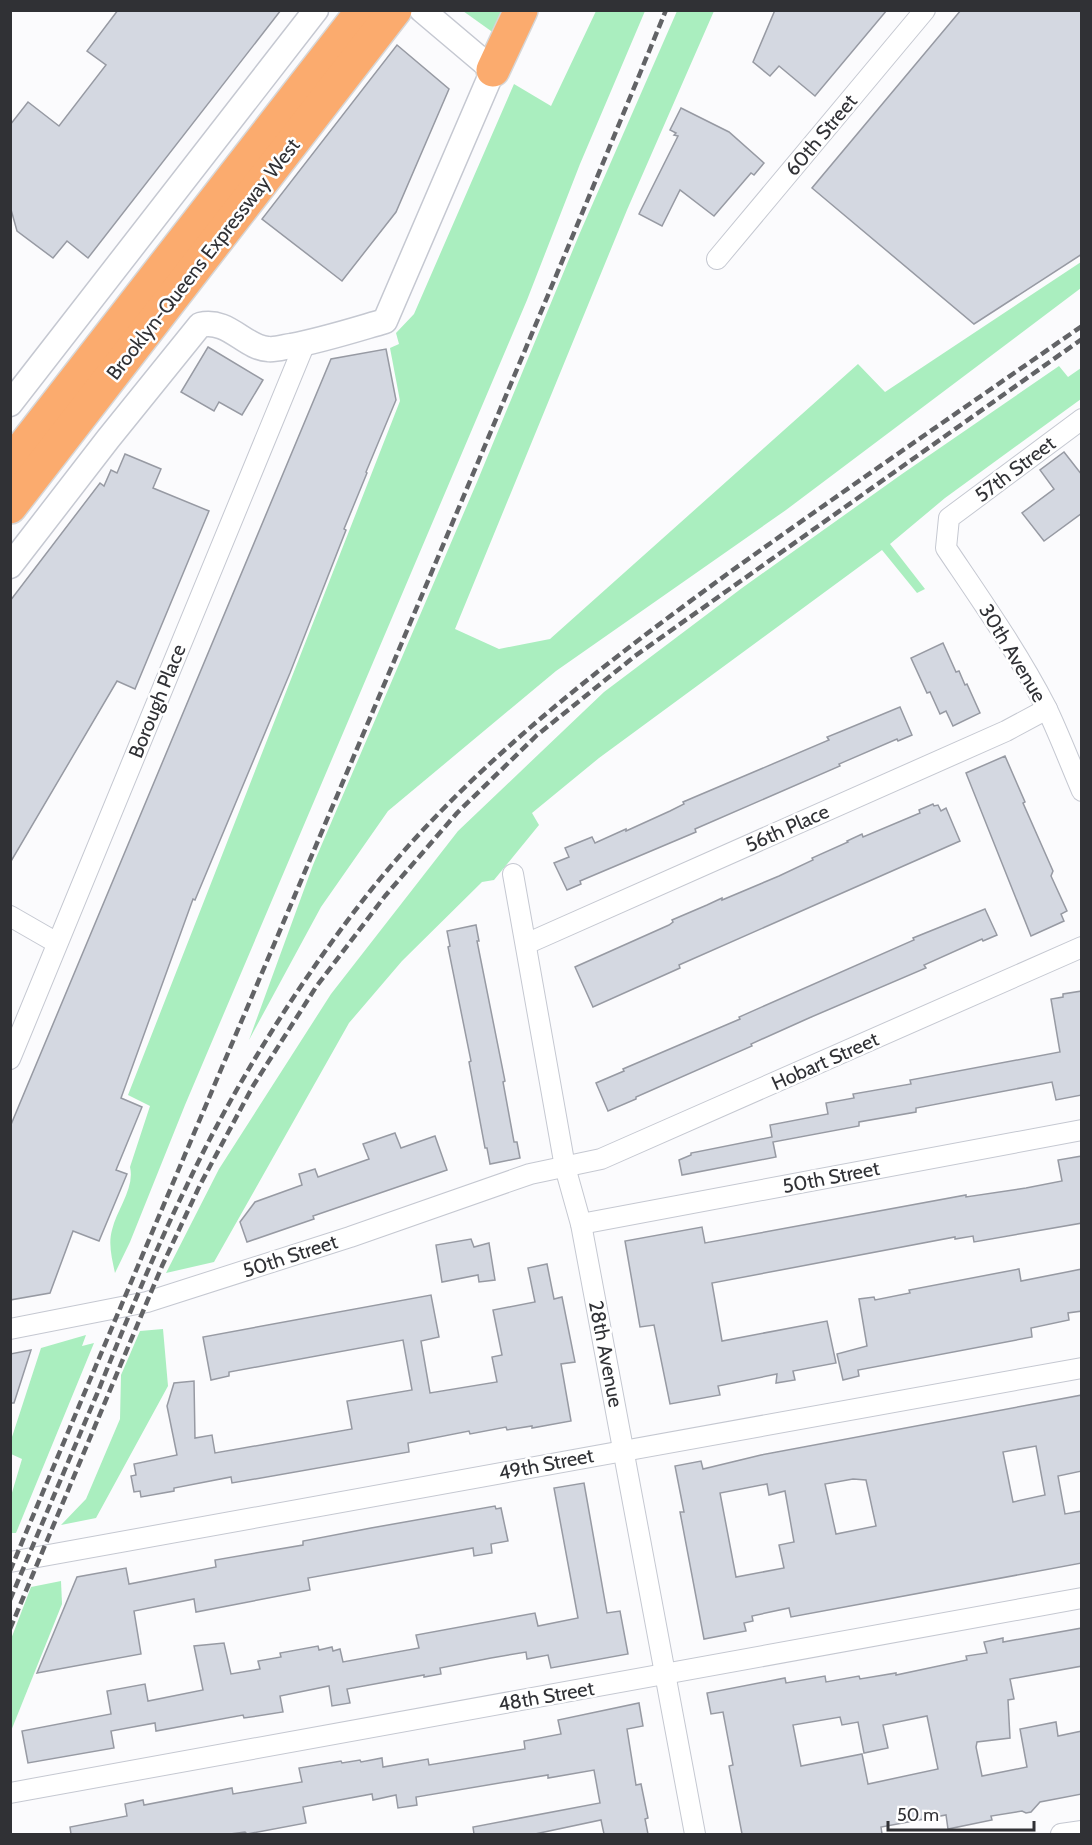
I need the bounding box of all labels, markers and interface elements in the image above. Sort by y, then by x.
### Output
street label: 60th Street [780,89,862,181]
street label: Brooklyn-Queens Expressway West [101,133,305,384]
street label: 57th Street [970,431,1060,507]
street label: 30th Avenue [974,600,1052,706]
street label: Borough Place [123,641,191,761]
street label: 56th Place [741,799,833,857]
street label: Hobart Street [768,1027,882,1095]
street label: 50th Street [780,1156,882,1198]
street label: 50th Street [240,1229,341,1283]
street label: 28th Avenue [584,1299,628,1409]
street label: 49th Street [496,1443,596,1485]
street label: 48th Street [496,1676,596,1716]
scale bar [888,1794,1034,1832]
text: 50 m [897,1804,939,1826]

